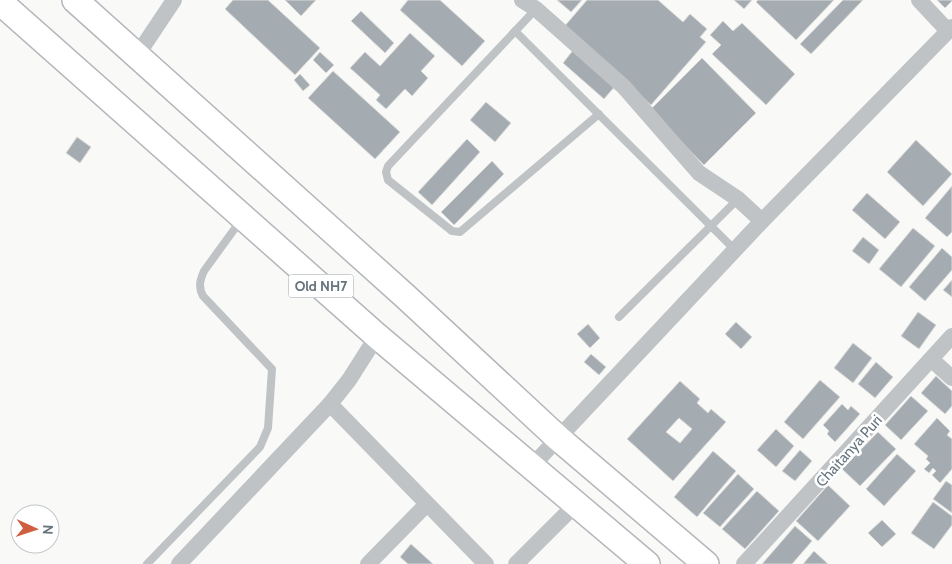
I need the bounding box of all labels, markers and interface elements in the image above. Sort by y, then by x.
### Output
road number: Old NH7 [288,274,354,298]
street label: Chaitanya Puri [812,411,886,491]
north arrow [10,504,60,554]
text: N [39,524,57,535]

